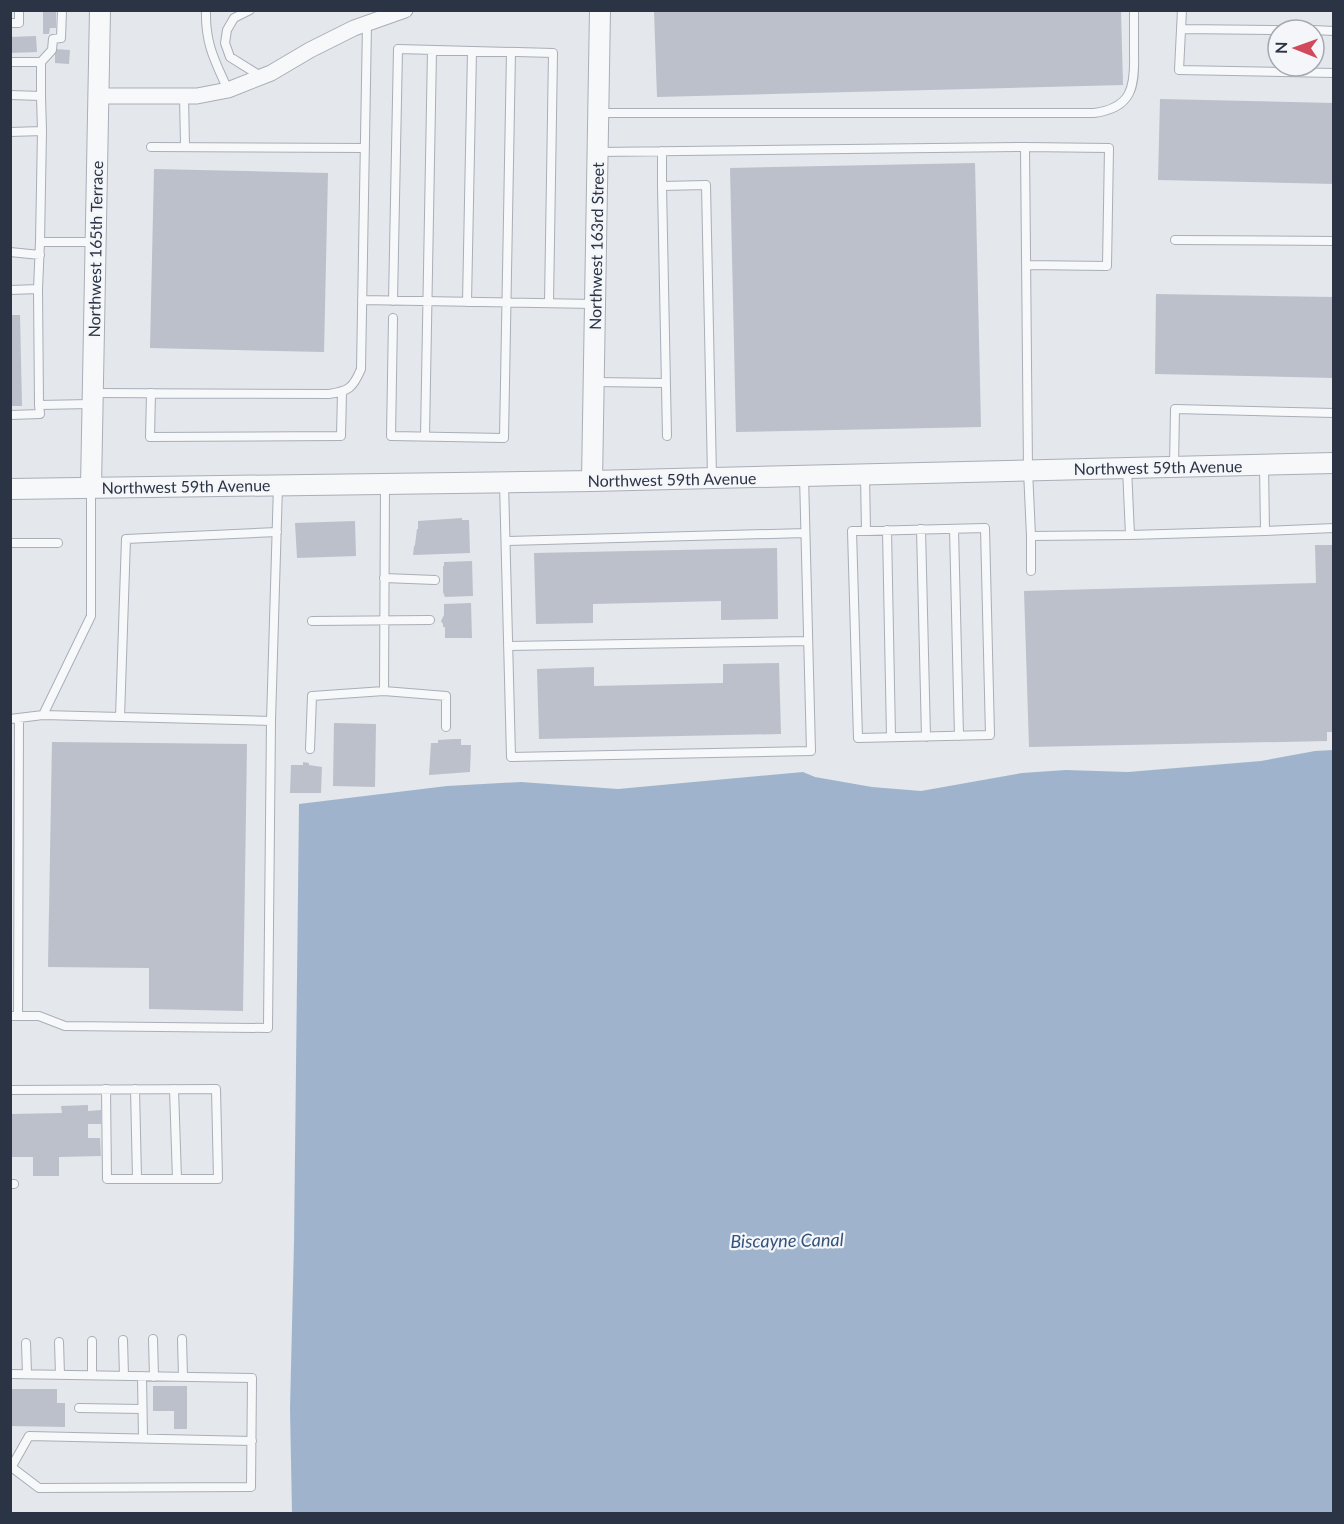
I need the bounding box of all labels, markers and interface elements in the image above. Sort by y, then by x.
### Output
north arrow [1266,18,1326,78]
text: N [1271,41,1290,54]
street label: Northwest 165th Terrace [84,161,106,337]
street label: Northwest 163rd Street [585,162,607,330]
street label: Northwest 59th Avenue [1073,456,1243,478]
street label: Northwest 59th Avenue [587,468,757,490]
street label: Northwest 59th Avenue [101,475,271,497]
water label: Biscayne Canal [730,1228,844,1252]

